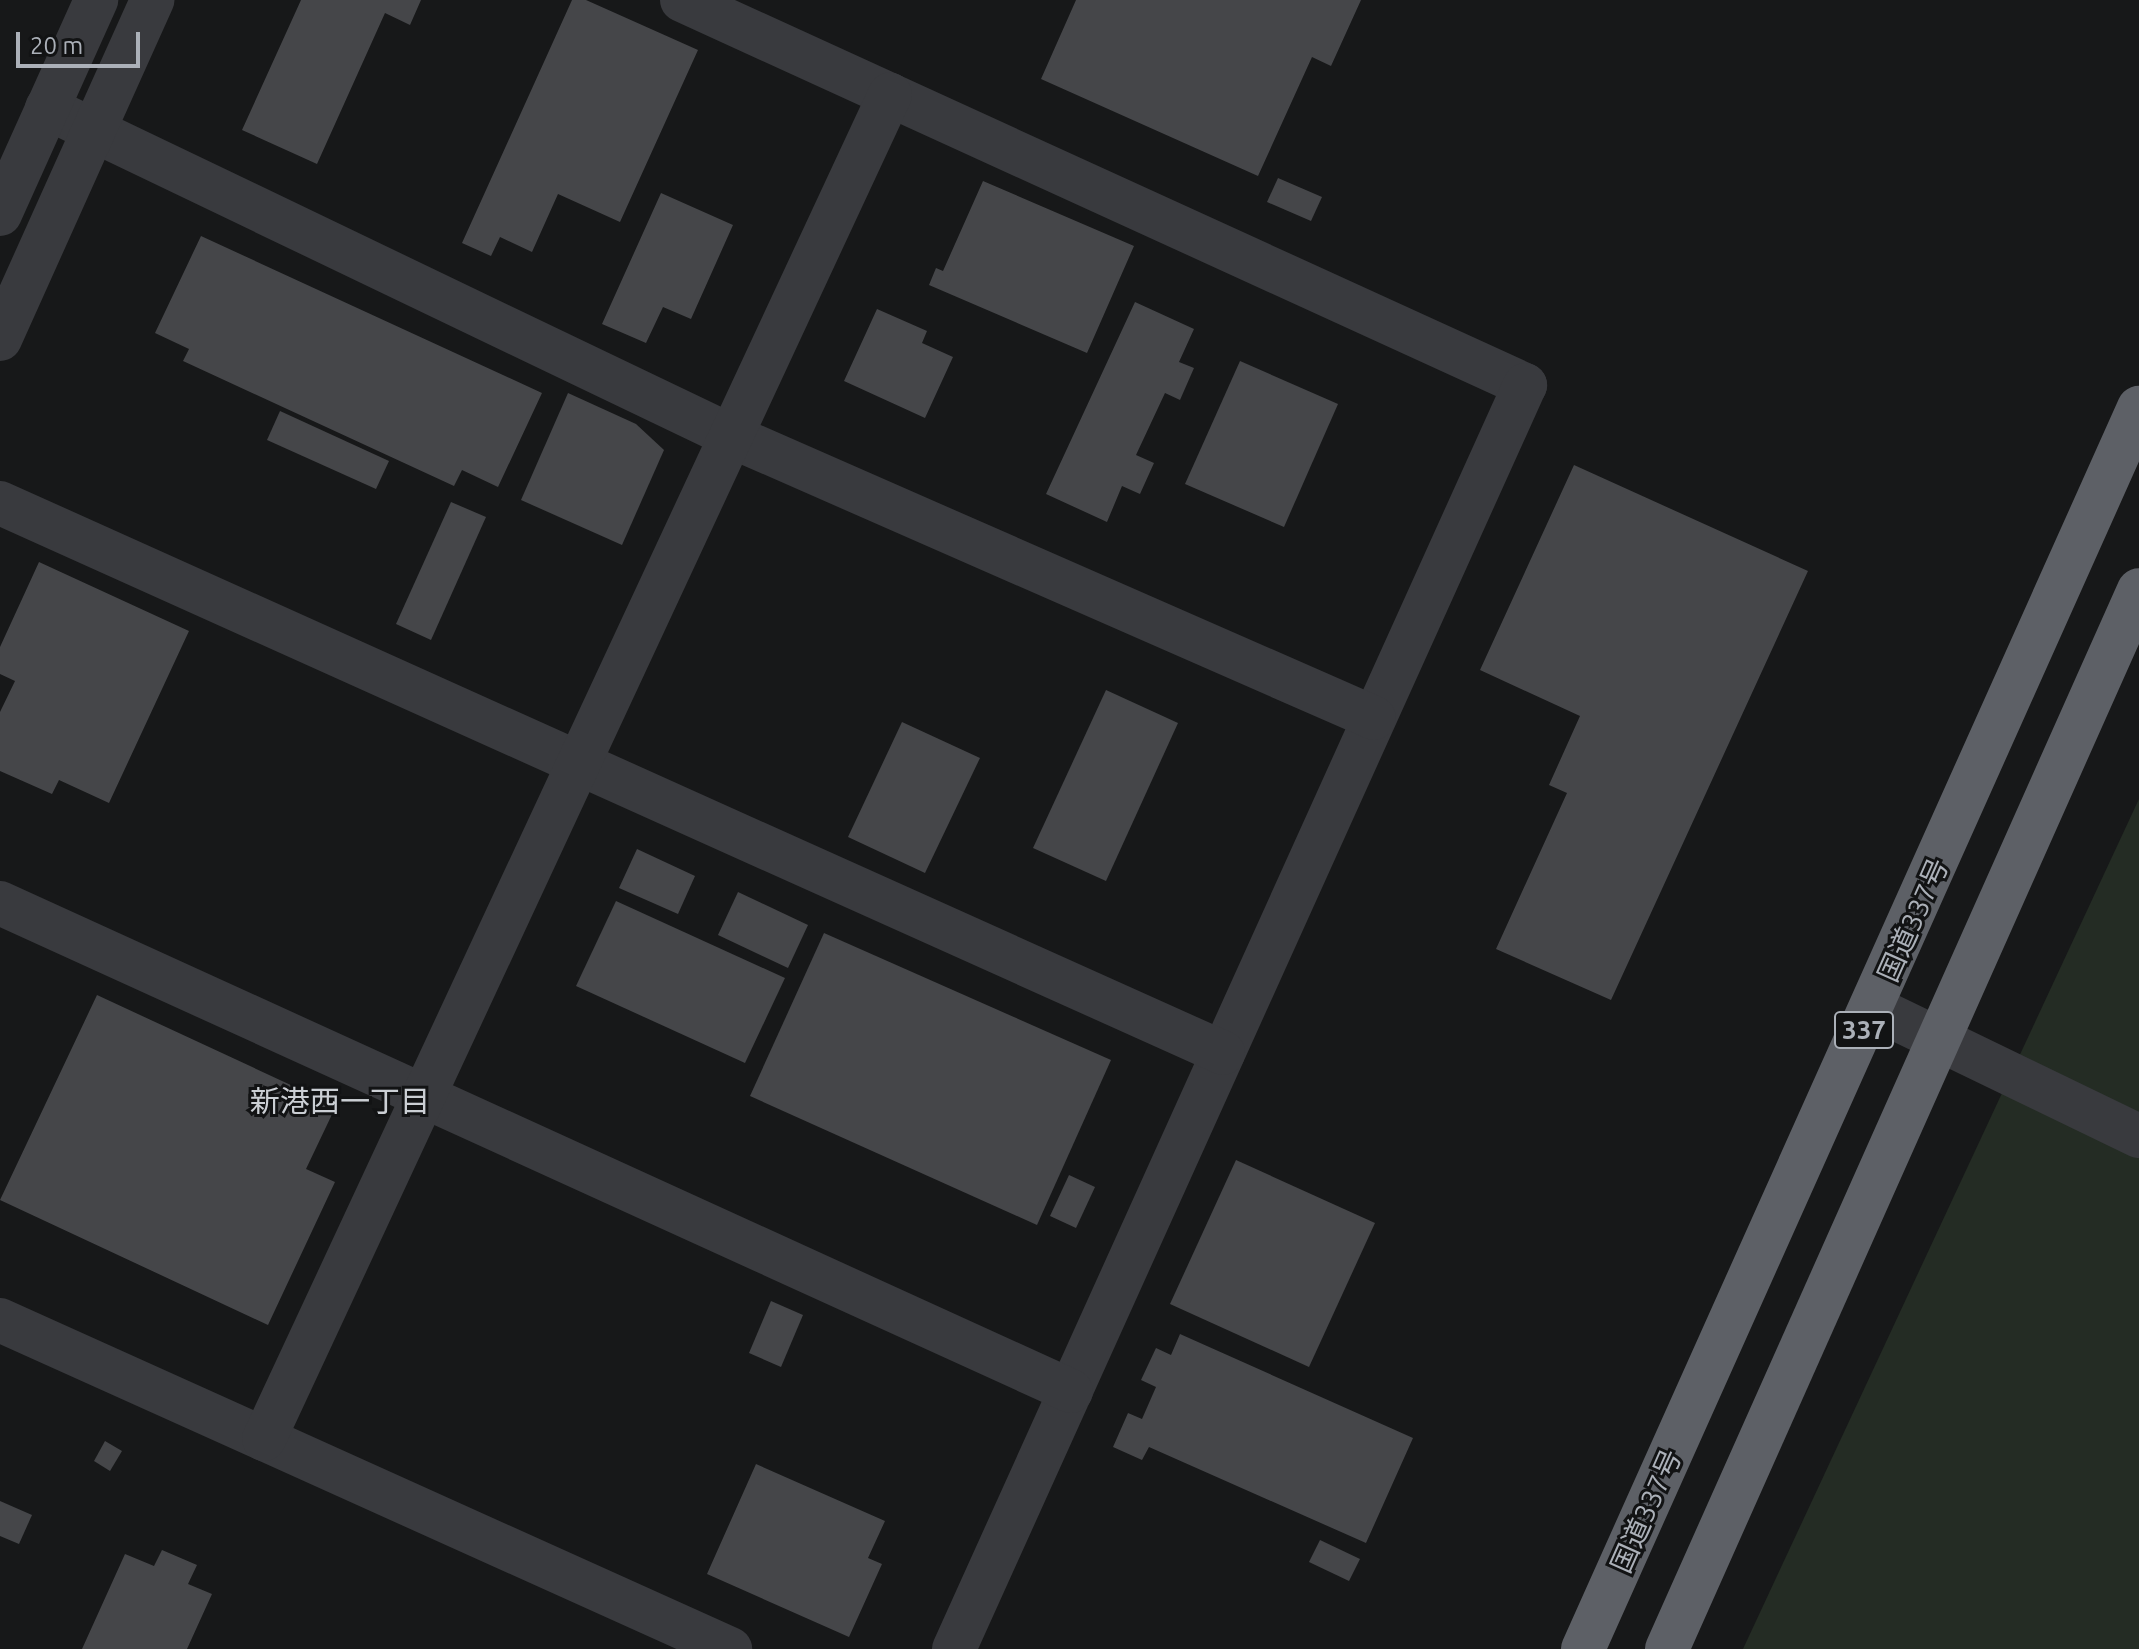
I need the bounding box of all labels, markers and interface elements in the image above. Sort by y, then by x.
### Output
scale bar [20,16,144,66]
text: 20 m [30,32,83,59]
street label: 国道337号 [1871,853,1955,987]
road number: 337 [1834,1008,1894,1052]
district label: 新港西一丁目 [250,1083,430,1119]
street label: 国道337号 [1604,1444,1688,1578]

